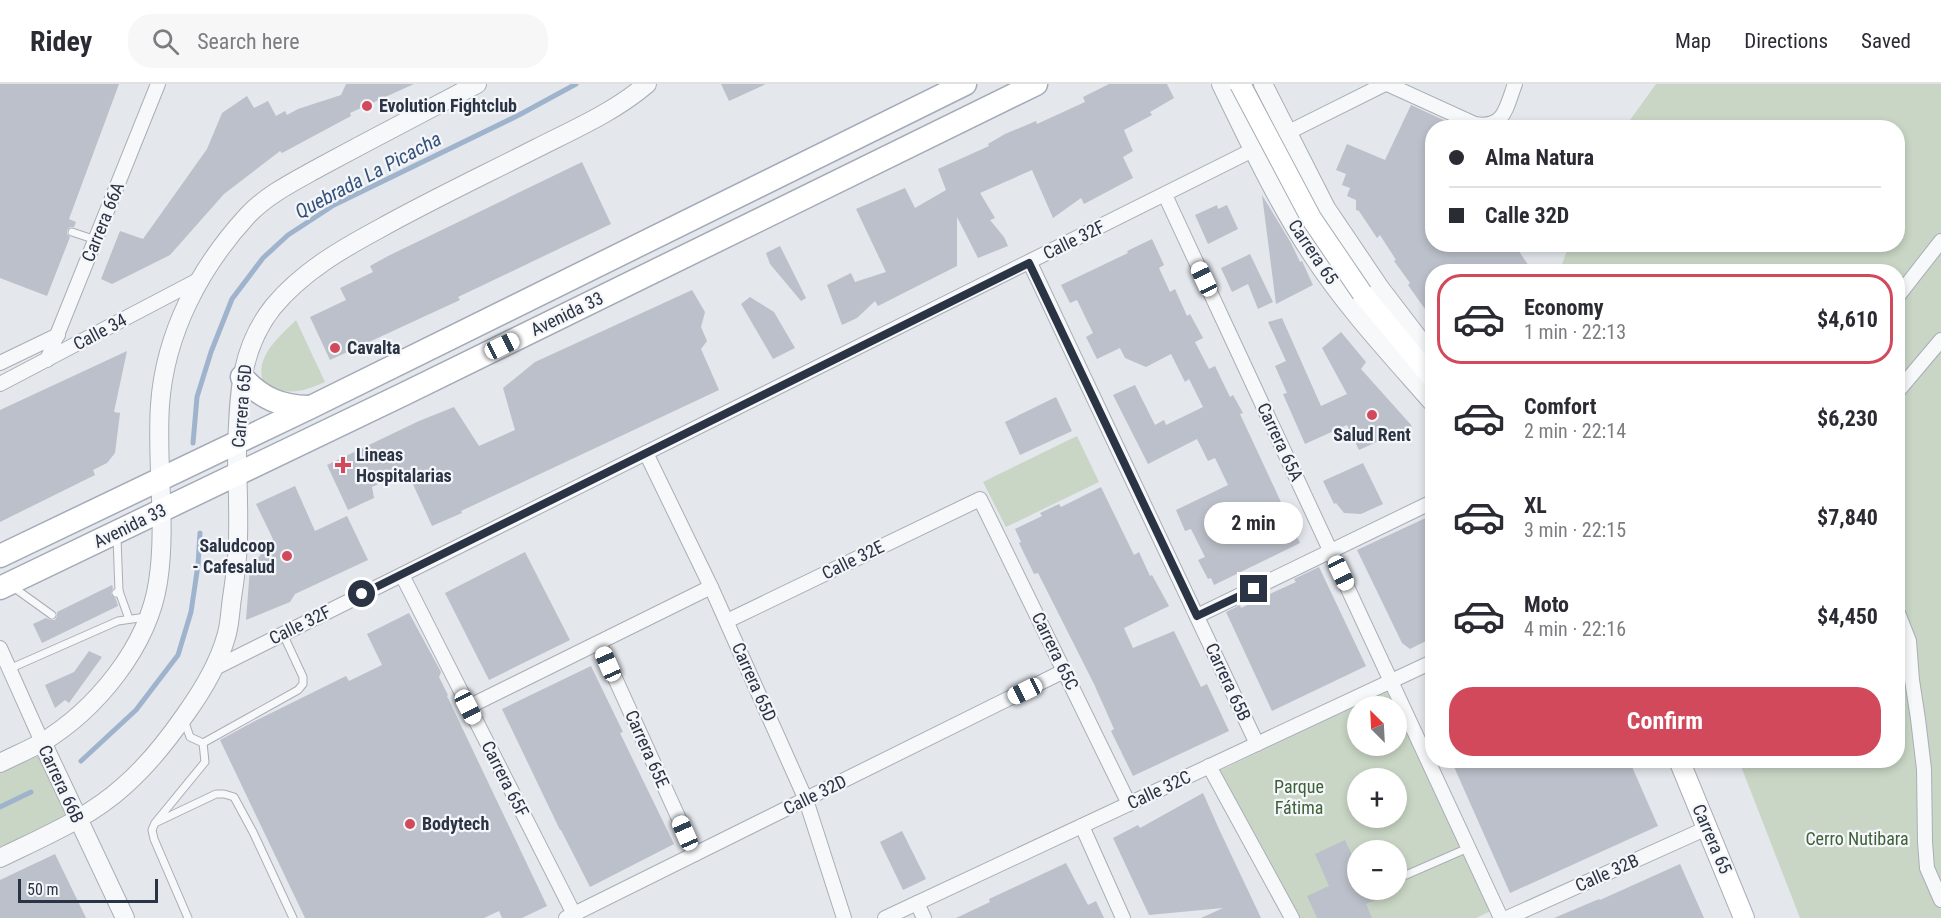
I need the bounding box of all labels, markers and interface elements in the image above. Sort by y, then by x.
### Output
search box [128,14,548,68]
text: Ridey [30,25,92,58]
icon: search [149,25,182,58]
text: Search here [197,29,299,54]
text: Map [1675,29,1711,53]
text: Directions [1744,29,1828,53]
text: Saved [1861,29,1911,53]
place label: Evolution Fightclub [379,95,517,116]
marker: Evolution Fightclub [360,99,374,113]
water label: Quebrada La Picacha [291,126,445,224]
text: Alma Natura [1485,145,1594,170]
street label: Carrera 66A [77,178,128,265]
text: Calle 32D [1485,203,1569,228]
street label: Calle 32F [1039,215,1108,263]
street label: Carrera 65 [1284,215,1343,288]
car [1188,259,1220,299]
street label: Avenida 33 [527,287,607,340]
icon: car [1452,292,1506,346]
text: Economy [1524,295,1604,320]
text: $4,610 [1817,307,1878,332]
street label: Calle 34 [69,309,130,354]
text: 1 min · 22:13 [1524,320,1626,344]
car [482,330,522,362]
place label: Cavalta [347,337,401,358]
marker: Cavalta [328,341,342,355]
street label: Carrera 65D [227,363,256,449]
icon: car [1452,391,1506,445]
text: Comfort [1524,394,1597,419]
street label: Carrera 65A [1253,399,1308,485]
text: $6,230 [1817,406,1878,431]
marker: Salud Rent [1365,408,1379,422]
text: 2 min · 22:14 [1524,419,1626,443]
place label: Salud Rent [1333,424,1411,445]
place label: Lineas Hospitalarias [356,444,452,486]
marker: Lineas Hospitalarias [334,456,352,474]
icon: car [1452,490,1506,544]
text: XL [1524,493,1547,518]
street label: Avenida 33 [90,499,170,552]
callout: 2 min [1204,502,1304,544]
text: $7,840 [1817,505,1878,530]
text: 2 min [1231,511,1276,535]
text: 3 min · 22:15 [1524,518,1626,542]
place label: Saludcoop - Cafesalud [192,535,275,577]
street label: Calle 32E [818,536,887,584]
marker: Saludcoop - Cafesalud [280,549,294,563]
car [1325,553,1357,593]
route end [1240,575,1267,602]
route start [348,580,375,607]
icon: car [1452,589,1506,643]
text: Moto [1524,592,1569,617]
street label: Calle 32F [265,600,334,648]
text: $4,450 [1817,604,1878,629]
street label: Carrera 65C [1028,608,1083,693]
text: 4 min · 22:16 [1524,617,1626,641]
street label: Carrera 65D [728,639,781,724]
street label: Carrera 65B [1201,639,1256,724]
car [592,644,624,684]
car [1005,675,1045,707]
car [452,687,484,727]
button: Confirm [1449,687,1881,756]
north arrow [1347,696,1407,756]
map controls [1347,696,1407,900]
street label: Carrera 65E [621,707,674,791]
street label: Carrera 65F [477,737,534,821]
street label: Carrera 66B [34,741,89,826]
street label: Calle 32C [1124,766,1194,813]
button: + [1347,768,1407,828]
street label: Calle 32D [780,770,850,819]
park label: Parque Fátima [1274,776,1324,818]
street label: Carrera 65 [1688,801,1737,877]
place label: Bodytech [422,813,489,834]
car [669,813,701,853]
marker: Bodytech [403,817,417,831]
park label: Cerro Nutibara [1805,828,1909,849]
button: − [1347,840,1407,900]
street label: Calle 32B [1572,849,1642,896]
scale bar [18,876,158,904]
text: 50 m [27,880,59,899]

